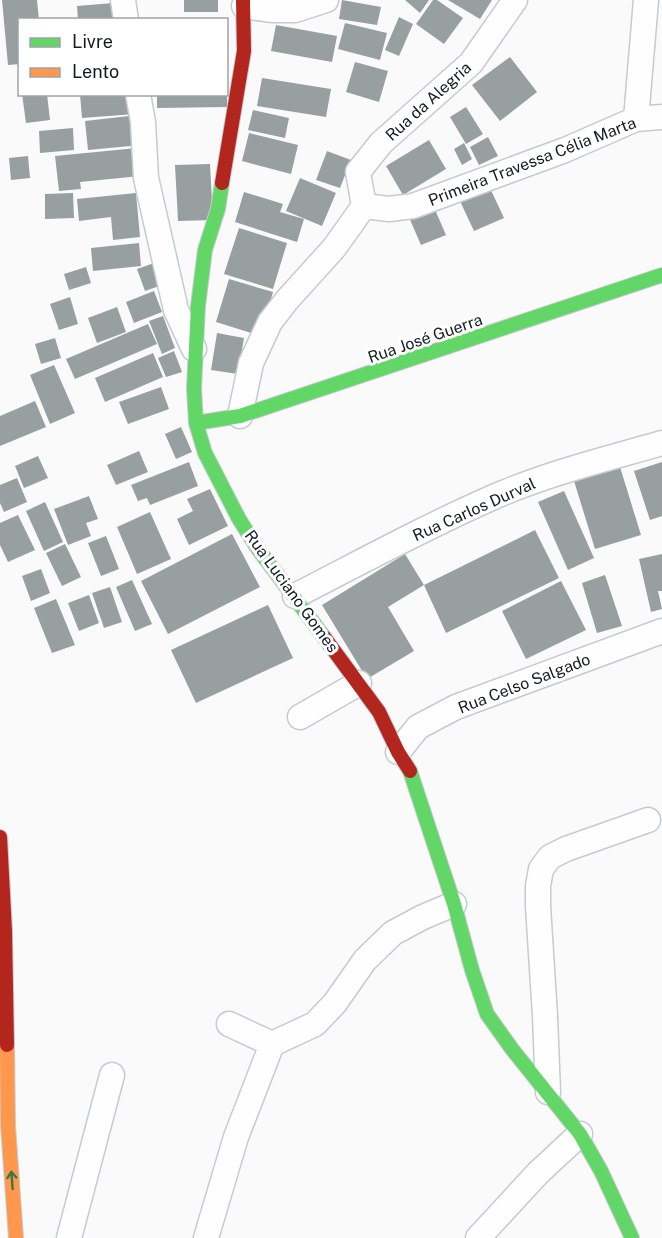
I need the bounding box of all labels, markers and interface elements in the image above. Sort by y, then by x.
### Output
legend [18,18,228,96]
text: Livre [72,31,113,52]
street label: Rua da Alegria [382,58,475,145]
text: Lento [72,61,119,82]
street label: Primeira Travessa Célia Marta [426,113,639,210]
street label: Rua José Guerra [365,310,485,367]
street label: Rua Carlos Durval [410,474,539,545]
street label: Rua Luciano Gomes [241,526,342,656]
street label: Rua Celso Salgado [455,650,593,717]
one-way arrow [6,1170,17,1190]

